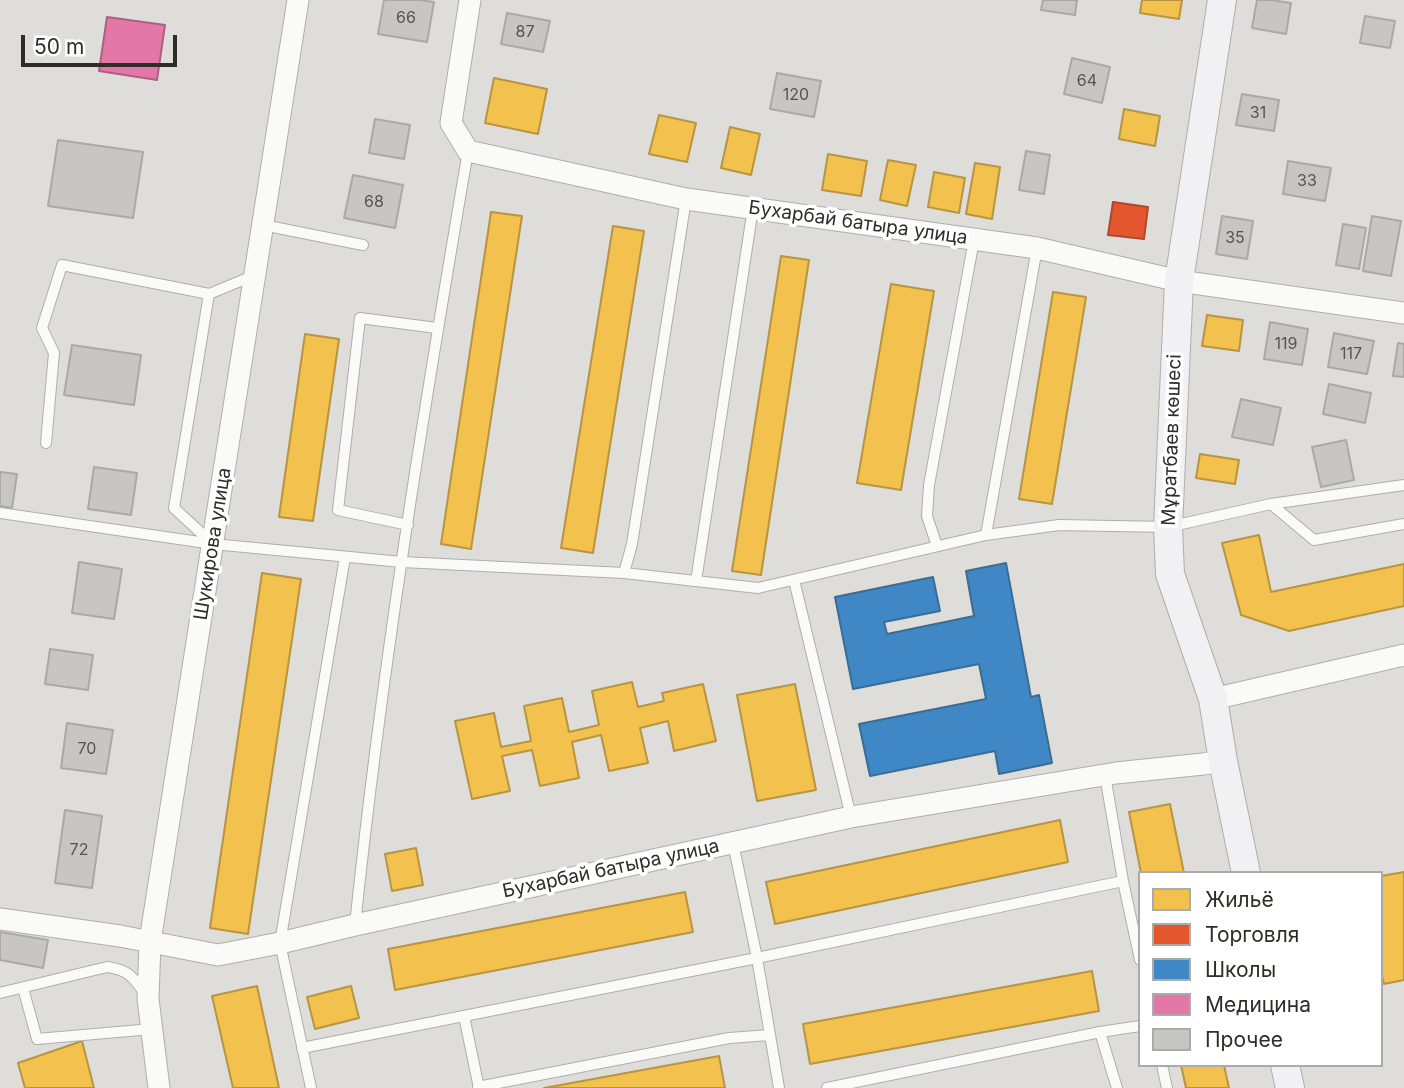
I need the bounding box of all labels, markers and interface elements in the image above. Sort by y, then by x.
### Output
house number: 66 [396,8,416,28]
scale bar [24,21,180,65]
house number: 87 [516,22,534,42]
text: 50 m [34,34,84,59]
house number: 64 [1077,71,1097,91]
house number: 120 [783,85,809,105]
house number: 31 [1250,103,1266,123]
house number: 33 [1297,171,1317,191]
house number: 68 [364,192,384,212]
street label: Бухарбай батыра улица [747,196,969,250]
house number: 35 [1225,228,1245,248]
house number: 119 [1275,334,1297,354]
house number: 117 [1340,344,1362,364]
street label: Мұратбаев көшесі [1158,354,1186,526]
street label: Шукирова улица [190,466,236,622]
house number: 70 [78,739,96,759]
street label: Бухарбай батыра улица [501,835,721,903]
house number: 72 [70,840,88,860]
legend [1138,871,1383,1067]
text: Жильё [1205,887,1274,912]
text: Торговля [1205,922,1299,947]
text: Школы [1205,957,1276,982]
text: Медицина [1205,992,1311,1017]
text: Прочее [1205,1027,1283,1052]

